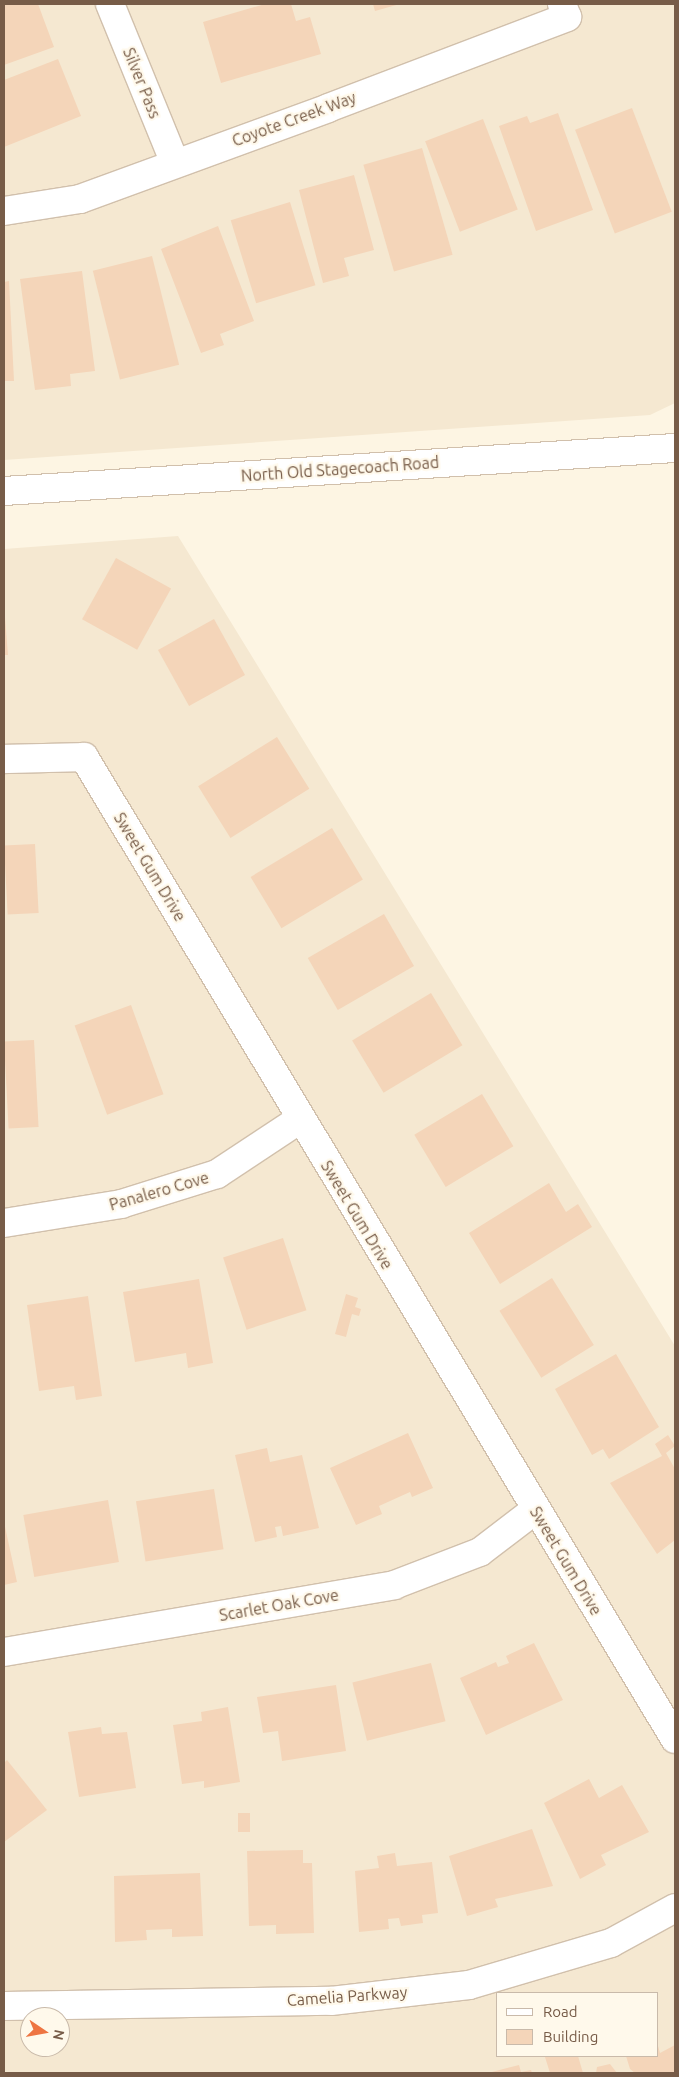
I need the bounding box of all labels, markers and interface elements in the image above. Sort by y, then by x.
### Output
street label: Silver Pass [119,45,165,121]
street label: Coyote Creek Way [229,88,359,150]
street label: North Old Stagecoach Road [240,452,440,486]
street label: Sweet Gum Drive [110,809,190,925]
street label: Sweet Gum Drive [317,1157,397,1273]
street label: Panalero Cove [107,1168,211,1214]
street label: Sweet Gum Drive [526,1503,606,1619]
street label: Scarlet Oak Cove [218,1585,340,1625]
street label: Camelia Parkway [286,1982,408,2010]
legend [497,1992,659,2057]
text: Road [543,2003,578,2020]
north arrow [20,2007,70,2057]
text: N [50,2028,68,2042]
text: Building [543,2028,598,2045]

